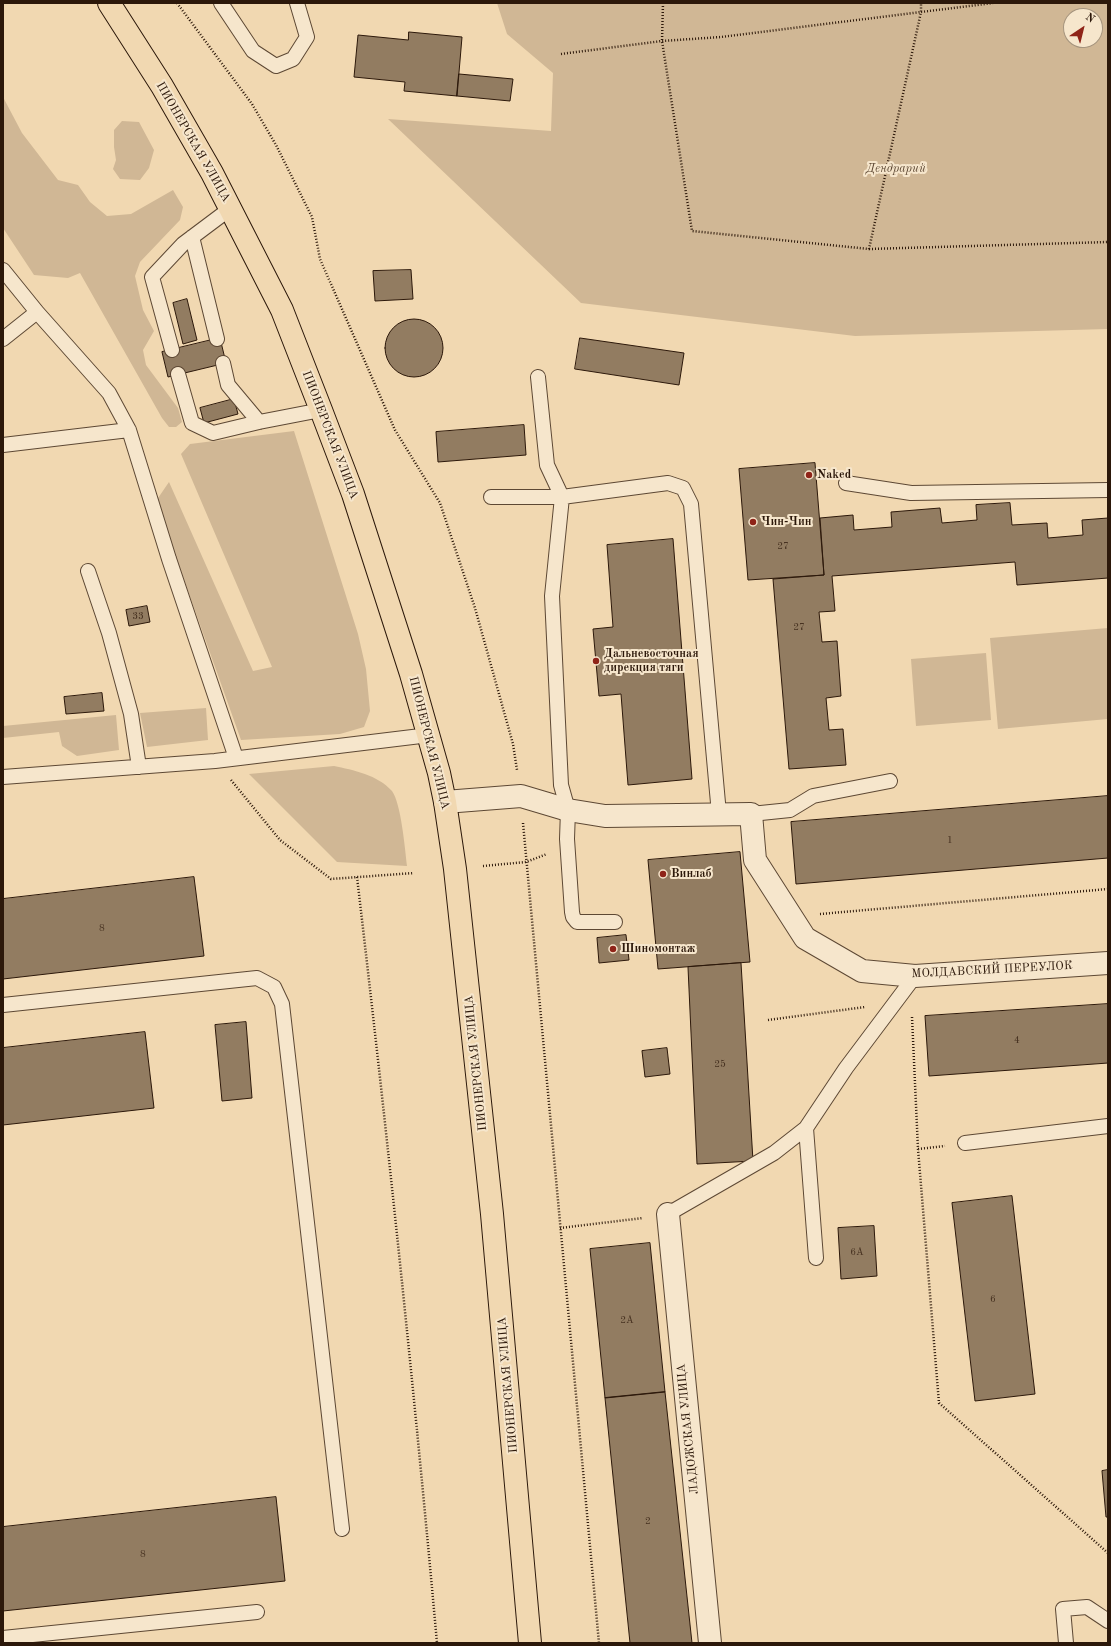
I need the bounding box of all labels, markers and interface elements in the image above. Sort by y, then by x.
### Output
north arrow [1063,8,1103,48]
text: N [1083,12,1096,25]
street label: ПИОНЕРСКАЯ УЛИЦА [153,79,233,205]
park label: Дендрарий [866,162,926,176]
street label: ПИОНЕРСКАЯ УЛИЦА [299,369,361,501]
place label: Naked [817,468,851,482]
marker: Naked [804,470,814,480]
place label: Чин-Чин [761,515,812,529]
marker: Чин-Чин [748,517,758,527]
house number: 27 [777,540,789,552]
house number: 33 [132,610,144,622]
house number: 27 [793,621,805,633]
place label: Дальневосточная дирекция тяги [604,647,699,675]
marker: Дальневосточная дирекция тяги [591,656,601,666]
street label: ПИОНЕРСКАЯ УЛИЦА [406,675,452,811]
house number: 1 [947,834,953,846]
place label: Винлаб [671,867,712,881]
marker: Винлаб [658,869,668,879]
house number: 8 [99,922,105,934]
place label: Шиномонтаж [621,942,695,956]
marker: Шиномонтаж [608,944,618,954]
street label: МОЛДАВСКИЙ ПЕРЕУЛОК [911,959,1073,981]
street label: ПИОНЕРСКАЯ УЛИЦА [462,994,490,1132]
house number: 4 [1014,1034,1020,1046]
house number: 25 [714,1058,726,1070]
house number: 6А [850,1246,864,1258]
house number: 6 [990,1293,996,1305]
house number: 2А [620,1314,634,1326]
street label: ПИОНЕРСКАЯ УЛИЦА [495,1316,521,1454]
street label: ЛАДОЖСКАЯ УЛИЦА [674,1363,702,1495]
house number: 2 [645,1515,651,1527]
house number: 8 [140,1548,146,1560]

